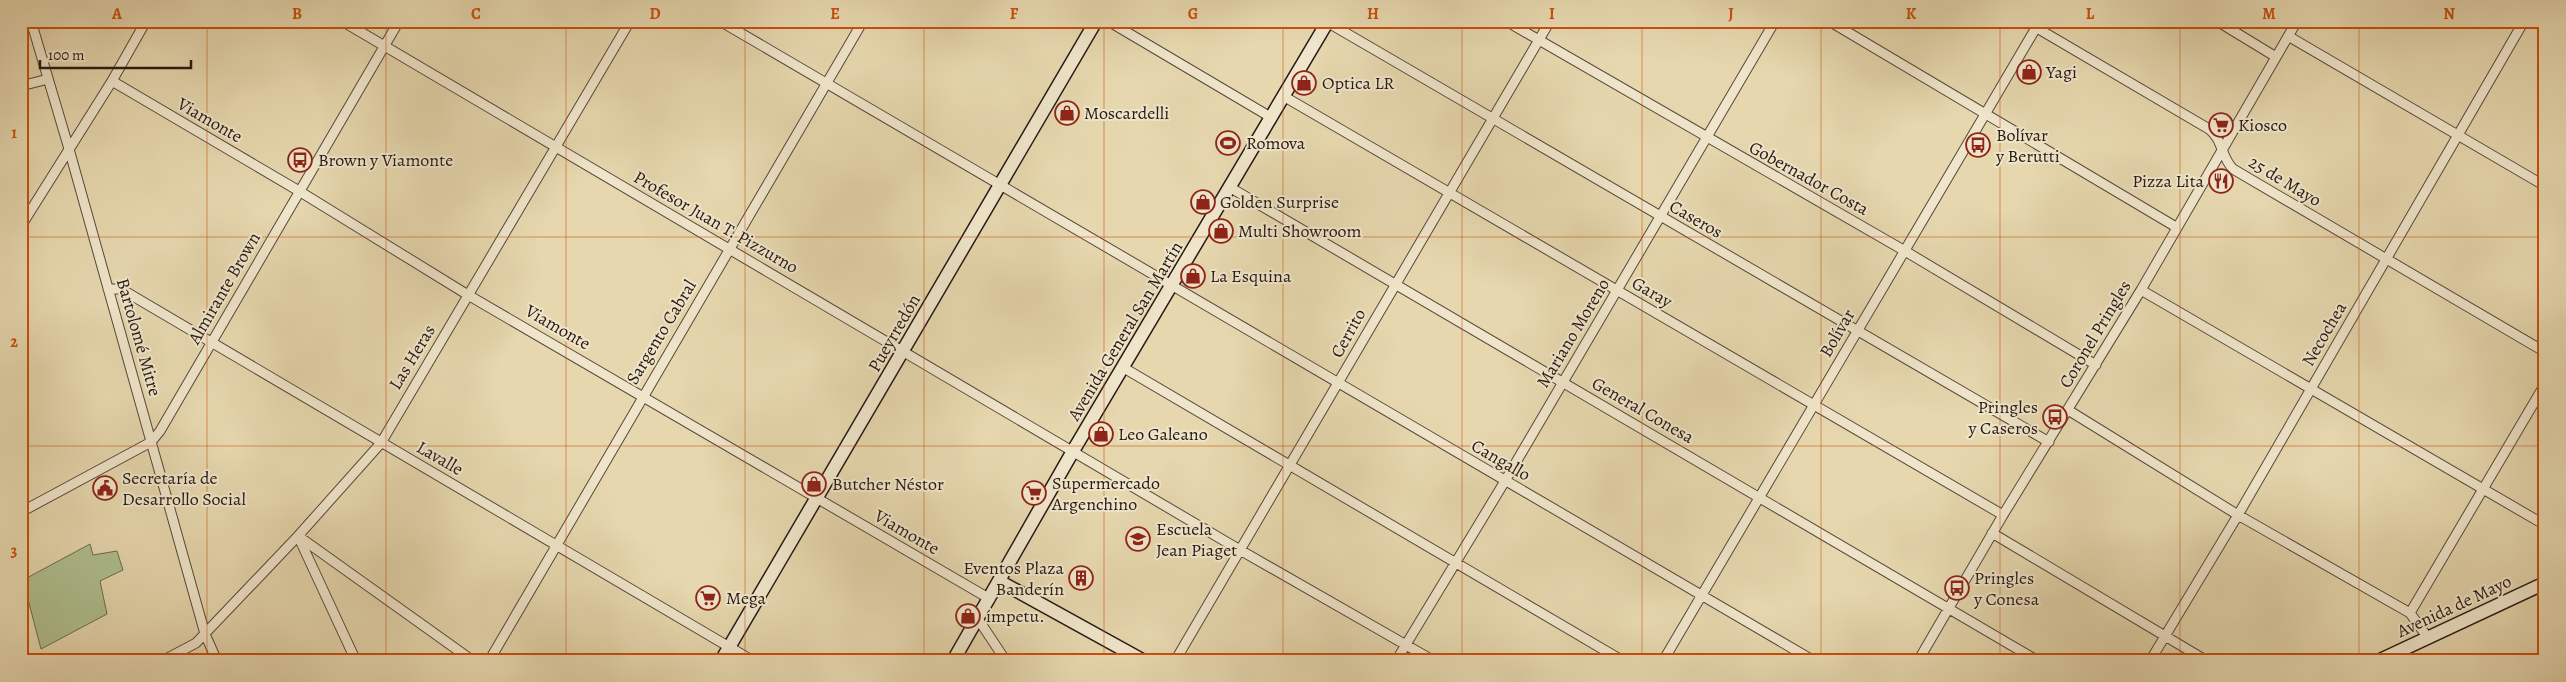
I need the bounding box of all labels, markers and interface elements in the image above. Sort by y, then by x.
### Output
text: A [111,3,123,25]
text: B [292,3,302,25]
text: C [471,3,481,25]
text: D [649,3,661,25]
text: E [830,3,840,25]
text: F [1010,3,1019,25]
text: G [1188,3,1198,25]
text: H [1367,3,1379,25]
text: I [1549,3,1555,25]
text: J [1728,3,1734,25]
text: K [1906,3,1917,25]
text: L [2086,3,2095,25]
text: M [2262,3,2276,25]
text: N [2443,3,2455,25]
scale bar [40,38,191,70]
text: 100 m [48,45,85,65]
shop icon: Yagi [2016,59,2042,85]
place label: Yagi [2045,60,2077,84]
shop icon: Optica LR [1291,70,1317,96]
place label: Optica LR [1322,71,1394,95]
street label: Viamonte [172,91,247,148]
shop icon: Moscardelli [1054,100,1080,126]
place label: Moscardelli [1084,101,1169,125]
supermarket icon: Kiosco [2208,112,2234,138]
place label: Kiosco [2238,113,2287,137]
text: 1 [11,122,17,144]
place label: Bolívar y Berutti [1995,123,2060,168]
sports icon: Romova [1215,130,1241,156]
place label: Romova [1246,131,1306,155]
bus stop icon: Bolívar y Berutti [1965,132,1991,158]
street label: Gobernador Costa [1745,135,1874,221]
bus stop icon: Brown y Viamonte [287,147,313,173]
place label: Brown y Viamonte [318,148,453,172]
street label: 25 de Mayo [2244,150,2326,212]
street label: Profesor Juan T. Pizzurno [629,165,803,279]
restaurant icon: Pizza Lita [2208,168,2234,194]
place label: Pizza Lita [2132,169,2205,193]
shop icon: Golden Surprise [1190,189,1216,215]
place label: Golden Surprise [1220,190,1339,214]
street label: Caseros [1665,194,1727,244]
shop icon: Multi Showroom [1208,218,1234,244]
place label: Multi Showroom [1238,219,1362,243]
street label: Almirante Brown [182,227,266,349]
street label: Avenida General San Martín [1061,237,1188,426]
shop icon: La Esquina [1180,263,1206,289]
place label: La Esquina [1210,264,1292,288]
street label: Garay [1627,271,1677,314]
street label: Mariano Moreno [1531,274,1615,392]
street label: Bartolomé Mitre [111,275,167,399]
street label: Sargento Cabral [620,275,702,389]
street label: Coronel Pringles [2053,276,2137,392]
street label: Pueyrredón [862,290,926,376]
street label: Necochea [2296,297,2352,371]
street label: Viamonte [520,298,595,355]
street label: Cerrito [1325,304,1371,362]
street label: Bolívar [1814,304,1860,362]
street label: Las Heras [383,320,441,394]
text: 2 [10,331,18,353]
street label: General Conesa [1588,371,1699,449]
place label: Pringles y Caseros [1968,395,2038,440]
bus stop icon: Pringles y Caseros [2042,404,2068,430]
shop icon: Leo Galeano [1088,421,1114,447]
place label: Leo Galeano [1118,422,1208,446]
street label: Cangallo [1467,433,1535,487]
street label: Lavalle [412,435,468,481]
place label: Secretaría de Desarrollo Social [122,466,246,511]
shop icon: Butcher Néstor [801,471,827,497]
place label: Supermercado Argenchino [1051,471,1160,516]
place label: Butcher Néstor [832,472,944,496]
public building icon: Secretaría de Desarrollo Social [92,475,118,501]
supermarket icon: Supermercado Argenchino [1021,480,1047,506]
street label: Viamonte [869,503,944,560]
place label: Escuela Jean Piaget [1156,517,1237,562]
school or university icon: Escuela Jean Piaget [1125,526,1151,552]
text: 3 [11,540,18,562]
place label: Eventos Plaza Banderín [963,556,1065,601]
building icon: Eventos Plaza Banderín [1068,565,1094,591]
place label: Pringles y Conesa [1973,566,2040,611]
street label: Avenida de Mayo [2392,569,2515,643]
bus stop icon: Pringles y Conesa [1944,575,1970,601]
supermarket icon: Mega [695,585,721,611]
place label: Mega [726,586,767,610]
shop icon: ímpetu. [955,603,981,629]
place label: ímpetu. [986,604,1045,628]

